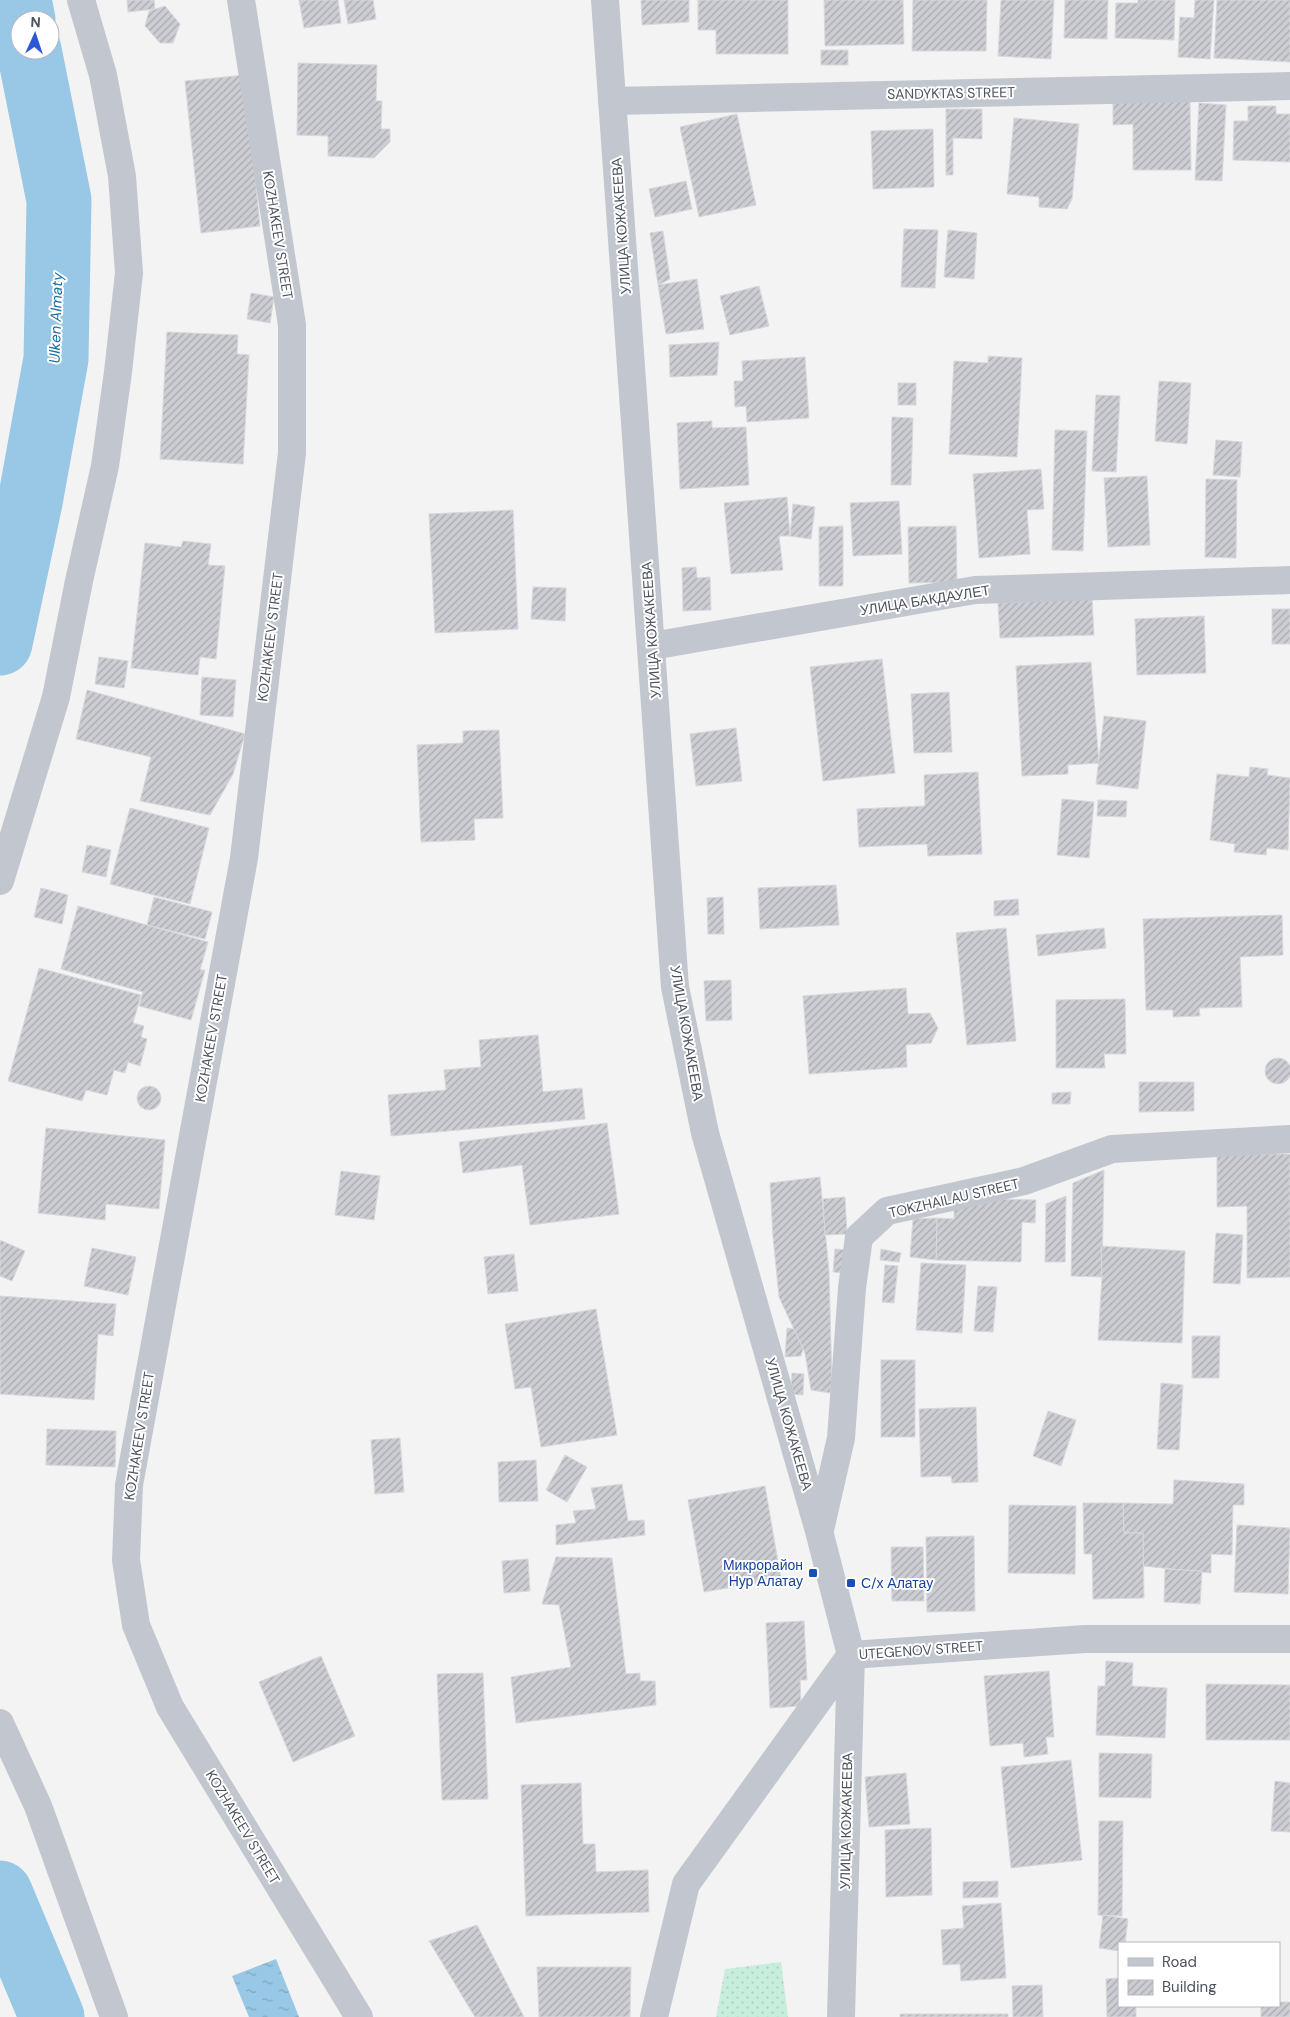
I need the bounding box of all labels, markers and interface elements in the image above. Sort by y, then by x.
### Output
north arrow [10,10,60,60]
text: N [30,13,41,31]
street label: SANDYKTAS STREET [887,83,1015,103]
street label: УЛИЦА КОЖАКЕЕВА [607,156,635,295]
street label: KOZHAKEEV STREET [259,170,297,301]
water label: Ulken Almaty [44,272,68,364]
street label: УЛИЦА КОЖАКЕЕВА [637,560,665,699]
street label: KOZHAKEEV STREET [253,571,287,702]
street label: УЛИЦА БАКДАУЛЕТ [859,581,992,619]
street label: УЛИЦА КОЖАКЕЕВА [666,964,708,1103]
street label: KOZHAKEEV STREET [191,972,231,1103]
street label: TOKZHAILAU STREET [887,1174,1021,1222]
street label: УЛИЦА КОЖАКЕЕВА [761,1356,817,1493]
street label: KOZHAKEEV STREET [120,1370,158,1501]
place label: Микрорайон Нур Алатау [723,1556,803,1590]
marker: Микрорайон Нур Алатау [807,1567,819,1579]
place label: С/х Алатау [861,1574,933,1592]
marker: С/х Алатау [845,1577,857,1589]
street label: UTEGENOV STREET [858,1637,984,1663]
street label: УЛИЦА КОЖАКЕЕВА [836,1752,856,1890]
street label: KOZHAKEEV STREET [202,1767,284,1887]
legend [1118,1942,1280,2007]
text: Road [1162,1952,1197,1972]
text: Building [1162,1977,1217,1997]

